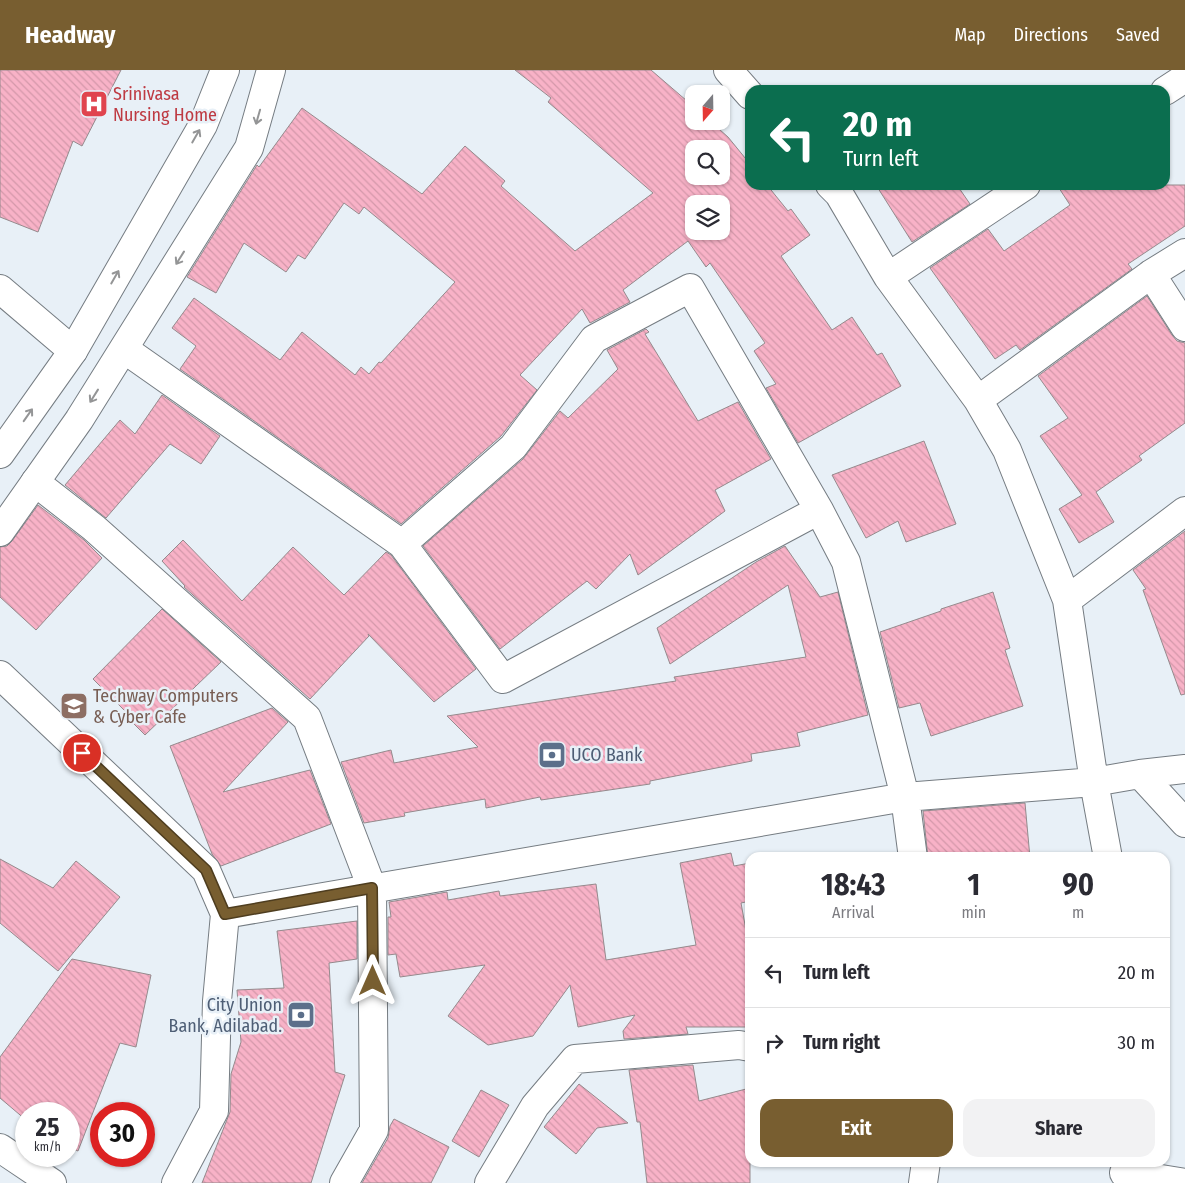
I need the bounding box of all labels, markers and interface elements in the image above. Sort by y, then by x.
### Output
text: Headway [25,21,116,49]
text: Map [954,24,986,46]
text: Directions [1014,24,1088,46]
text: Saved [1116,24,1160,46]
place label: Srinivasa Nursing Home [113,83,217,126]
north arrow [685,85,730,130]
map controls [685,85,730,240]
hospital icon: Srinivasa Nursing Home [79,89,109,119]
text: 20 m [843,103,912,145]
icon: left [760,105,825,170]
one-way arrow [252,108,262,124]
one-way arrow [191,129,201,144]
button: search [685,140,730,185]
text: Turn left [843,145,919,172]
button: layers [685,195,730,240]
one-way arrow [175,251,185,265]
one-way arrow [110,270,120,285]
one-way arrow [89,389,99,403]
one-way arrow [23,408,33,422]
place label: Techway Computers & Cyber Cafe [93,685,238,728]
school or university icon: Techway Computers & Cyber Cafe [59,691,89,721]
pin [61,732,103,774]
icon: arrive [68,739,96,767]
bank icon: UCO Bank [537,740,567,770]
place label: UCO Bank [571,744,643,766]
text: 18:43 [821,867,885,903]
text: 1 [967,867,980,903]
text: 90 [1062,867,1094,903]
text: Arrival [832,903,874,922]
text: min [961,903,986,922]
text: m [1072,903,1084,922]
position arrow [346,954,398,1006]
icon: left [760,959,788,987]
text: Turn left [803,961,870,984]
text: 20 m [1118,961,1155,984]
place label: City Union Bank, Adilabad. [169,994,282,1037]
bank icon: City Union Bank, Adilabad. [286,1000,316,1030]
icon: right [760,1029,788,1057]
text: Turn right [803,1031,880,1054]
text: 30 m [1117,1031,1155,1054]
button: Exit [760,1099,953,1157]
button: Share [963,1099,1155,1157]
speed limit sign: 30 [90,1102,155,1167]
text: 25 [36,1113,59,1143]
text: km/h [34,1140,61,1154]

